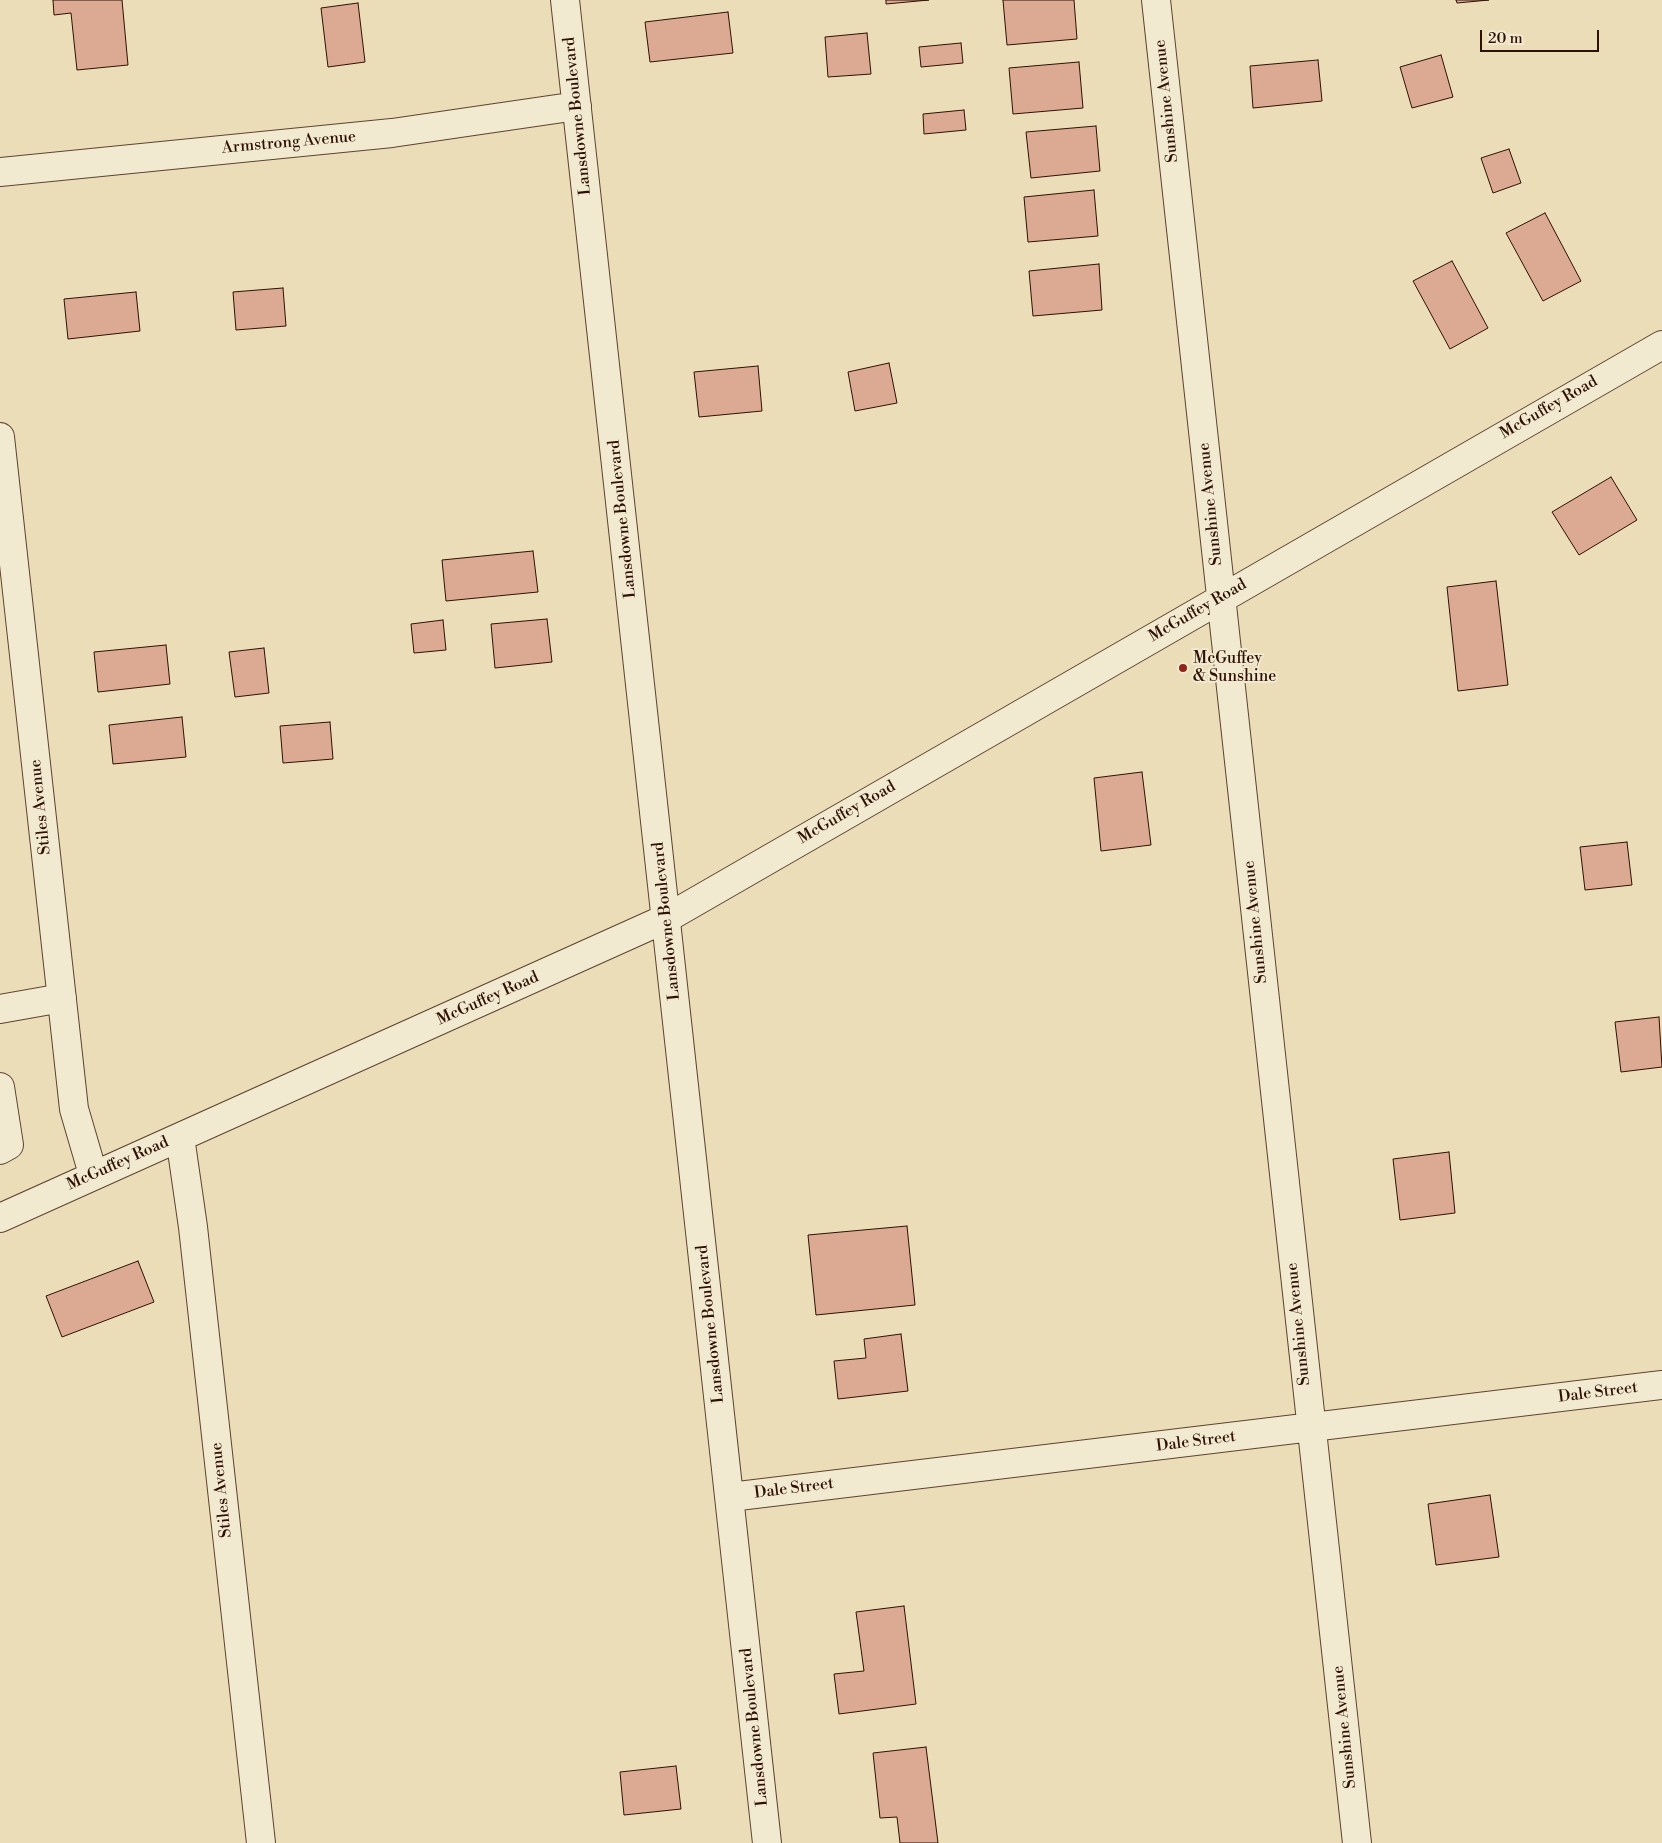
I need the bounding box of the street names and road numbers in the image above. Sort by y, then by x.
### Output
street label: Lansdowne Boulevard [560,36,596,196]
street label: Sunshine Avenue [1151,39,1183,163]
street label: Armstrong Avenue [221,128,357,158]
street label: McGuffey Road [1497,372,1601,444]
street label: Lansdowne Boulevard [605,439,641,599]
street label: Sunshine Avenue [1195,442,1227,566]
street label: McGuffey Road [1146,575,1250,647]
street label: Stiles Avenue [26,758,56,856]
street label: McGuffey Road [795,777,899,849]
street label: Lansdowne Boulevard [649,841,685,1001]
street label: Sunshine Avenue [1240,860,1272,984]
street label: McGuffey Road [434,968,542,1030]
street label: McGuffey Road [64,1133,172,1195]
street label: Lansdowne Boulevard [693,1244,729,1404]
street label: Sunshine Avenue [1283,1262,1315,1386]
street label: Dale Street [1557,1379,1639,1407]
street label: Dale Street [1155,1428,1237,1456]
street label: Stiles Avenue [207,1441,237,1539]
street label: Dale Street [753,1475,835,1503]
street label: Lansdowne Boulevard [737,1647,773,1807]
street label: Sunshine Avenue [1329,1665,1361,1789]

